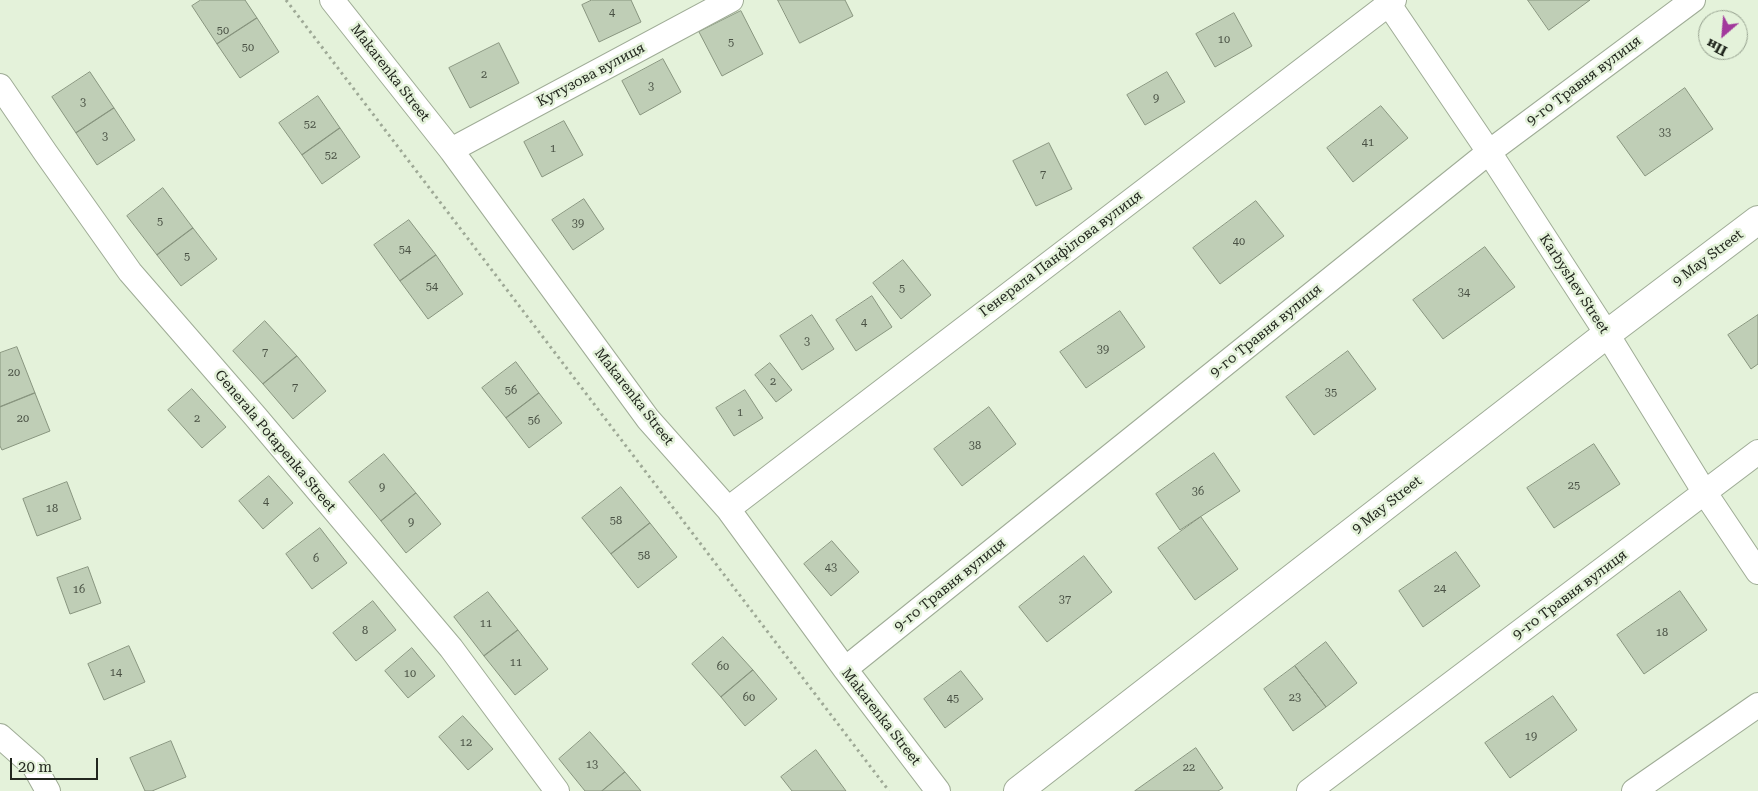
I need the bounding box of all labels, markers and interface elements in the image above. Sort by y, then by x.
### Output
house number: 4 [609,6,615,20]
north arrow [1698,10,1748,60]
street label: Makarenka Street [347,21,433,125]
house number: 50 [217,24,229,38]
house number: 10 [1218,33,1230,47]
street label: 9-го Травня вулиця [1524,33,1644,129]
house number: 5 [728,36,734,50]
text: Пн [1704,36,1730,59]
street label: Кутузова вулиця [534,39,648,111]
house number: 50 [242,41,254,55]
house number: 2 [481,68,487,82]
house number: 3 [648,80,654,94]
house number: 9 [1153,92,1159,106]
house number: 3 [80,96,86,110]
house number: 52 [304,118,316,132]
house number: 33 [1659,126,1671,140]
house number: 3 [102,130,108,144]
house number: 41 [1362,136,1374,150]
house number: 1 [550,142,556,156]
house number: 52 [325,149,337,163]
house number: 7 [1040,168,1046,182]
street label: Генерала Панфілова вулиця [976,187,1146,321]
house number: 5 [157,215,163,229]
house number: 39 [572,217,584,231]
street label: 9 May Street [1669,226,1747,290]
street label: Karbyshev Street [1536,231,1612,337]
house number: 40 [1233,235,1245,249]
house number: 54 [399,243,411,257]
house number: 5 [184,250,190,264]
house number: 54 [426,280,438,294]
street label: 9-го Травня вулиця [1207,281,1325,381]
house number: 5 [899,282,905,296]
house number: 34 [1458,286,1470,300]
house number: 4 [861,316,867,330]
house number: 3 [804,335,810,349]
house number: 39 [1097,343,1109,357]
street label: Makarenka Street [591,345,677,449]
house number: 7 [262,346,268,360]
house number: 20 [8,366,20,380]
street label: Generala Potapenka Street [211,367,339,515]
house number: 2 [770,375,776,389]
house number: 7 [292,381,298,395]
house number: 56 [505,384,517,398]
house number: 35 [1325,386,1337,400]
house number: 1 [737,406,743,420]
house number: 20 [17,412,29,426]
house number: 2 [194,412,200,426]
house number: 56 [528,414,540,428]
house number: 38 [969,439,981,453]
street label: 9 May Street [1349,473,1425,537]
house number: 25 [1568,479,1580,493]
house number: 9 [379,481,385,495]
house number: 36 [1192,485,1204,499]
house number: 4 [263,495,269,509]
house number: 18 [46,502,58,516]
house number: 58 [610,514,622,528]
house number: 9 [408,516,414,530]
street label: 9-го Травня вулиця [891,535,1009,635]
street label: 9-го Травня вулиця [1510,547,1630,643]
house number: 58 [638,549,650,563]
house number: 6 [313,552,319,566]
house number: 43 [825,561,837,575]
house number: 24 [1434,582,1446,596]
house number: 16 [73,583,85,597]
house number: 37 [1059,593,1071,607]
house number: 11 [480,617,492,631]
house number: 8 [362,624,368,638]
house number: 18 [1656,626,1668,640]
house number: 11 [510,656,522,670]
house number: 60 [717,660,729,674]
street label: Makarenka Street [838,665,924,769]
house number: 14 [110,666,122,680]
house number: 10 [404,667,416,681]
house number: 60 [743,691,755,705]
house number: 23 [1289,691,1301,705]
house number: 45 [947,692,959,706]
house number: 19 [1525,730,1537,744]
house number: 12 [460,736,472,750]
scale bar [12,748,100,780]
text: 20 m [18,758,52,776]
house number: 13 [586,758,598,772]
house number: 22 [1183,761,1195,775]

